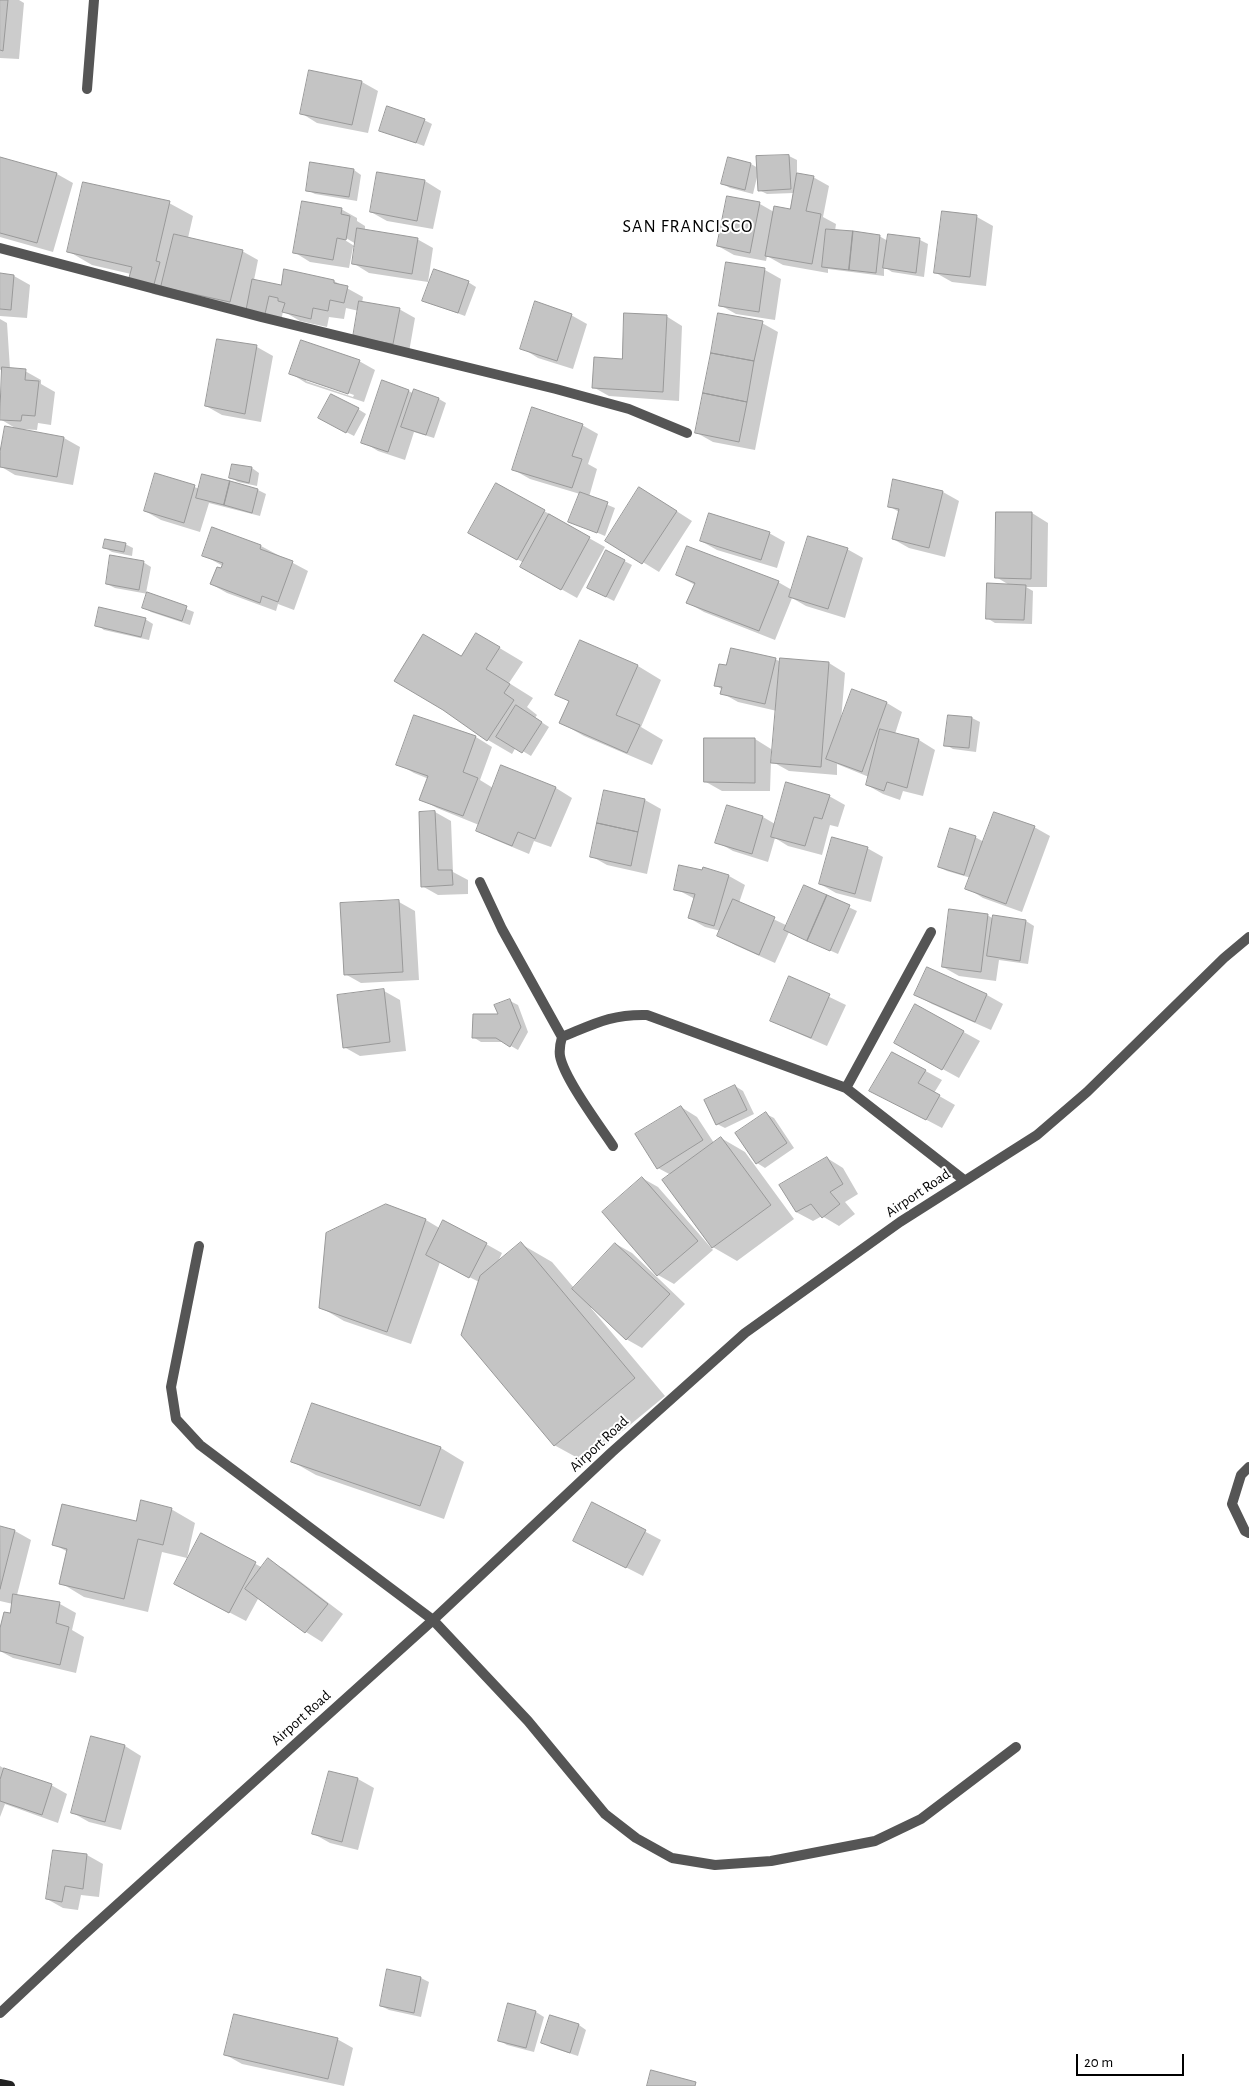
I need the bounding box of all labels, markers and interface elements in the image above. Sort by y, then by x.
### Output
district label: SAN FRANCISCO [621,216,755,238]
street label: Airport Road [882,1165,954,1221]
street label: Airport Road [566,1412,632,1476]
street label: Airport Road [268,1687,334,1749]
scale bar [1079,2044,1186,2076]
text: 20 m [1084,2055,1113,2070]

